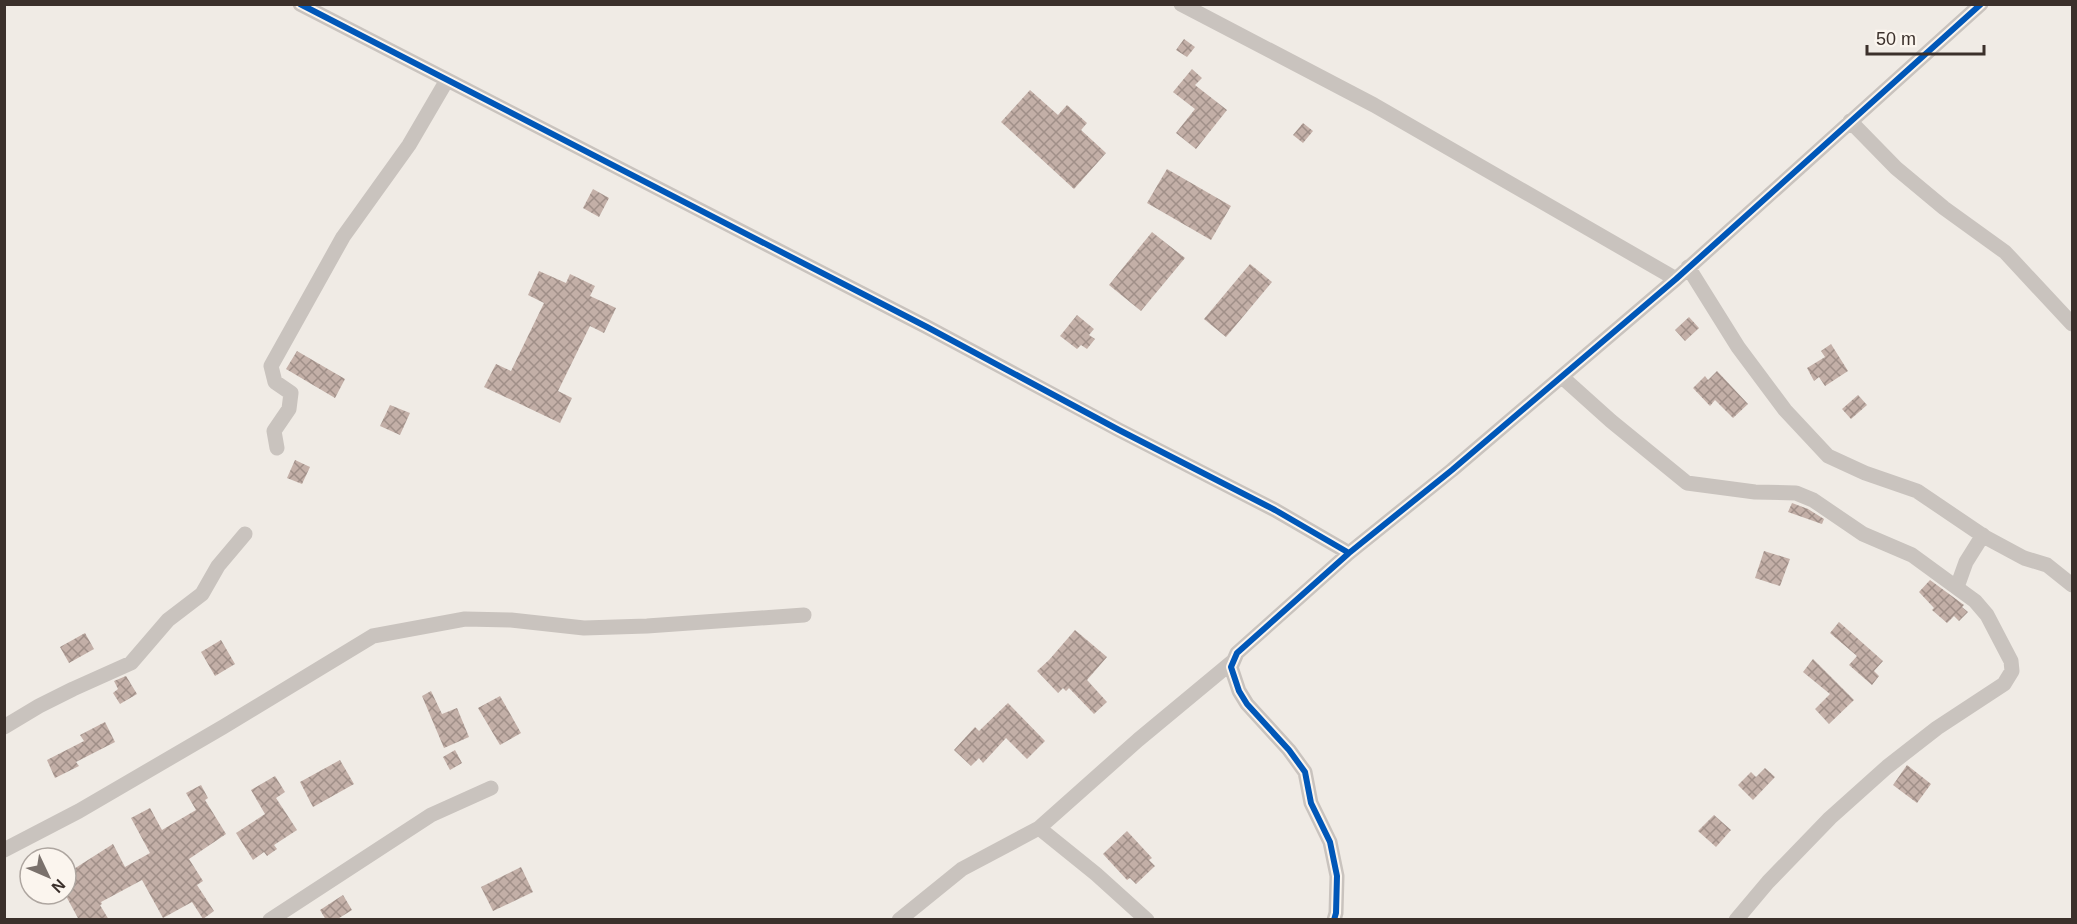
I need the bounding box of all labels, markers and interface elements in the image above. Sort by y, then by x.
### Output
scale bar [1867,18,1984,56]
text: 50 m [1876,29,1916,49]
north arrow [18,846,78,906]
text: N [48,876,69,896]

